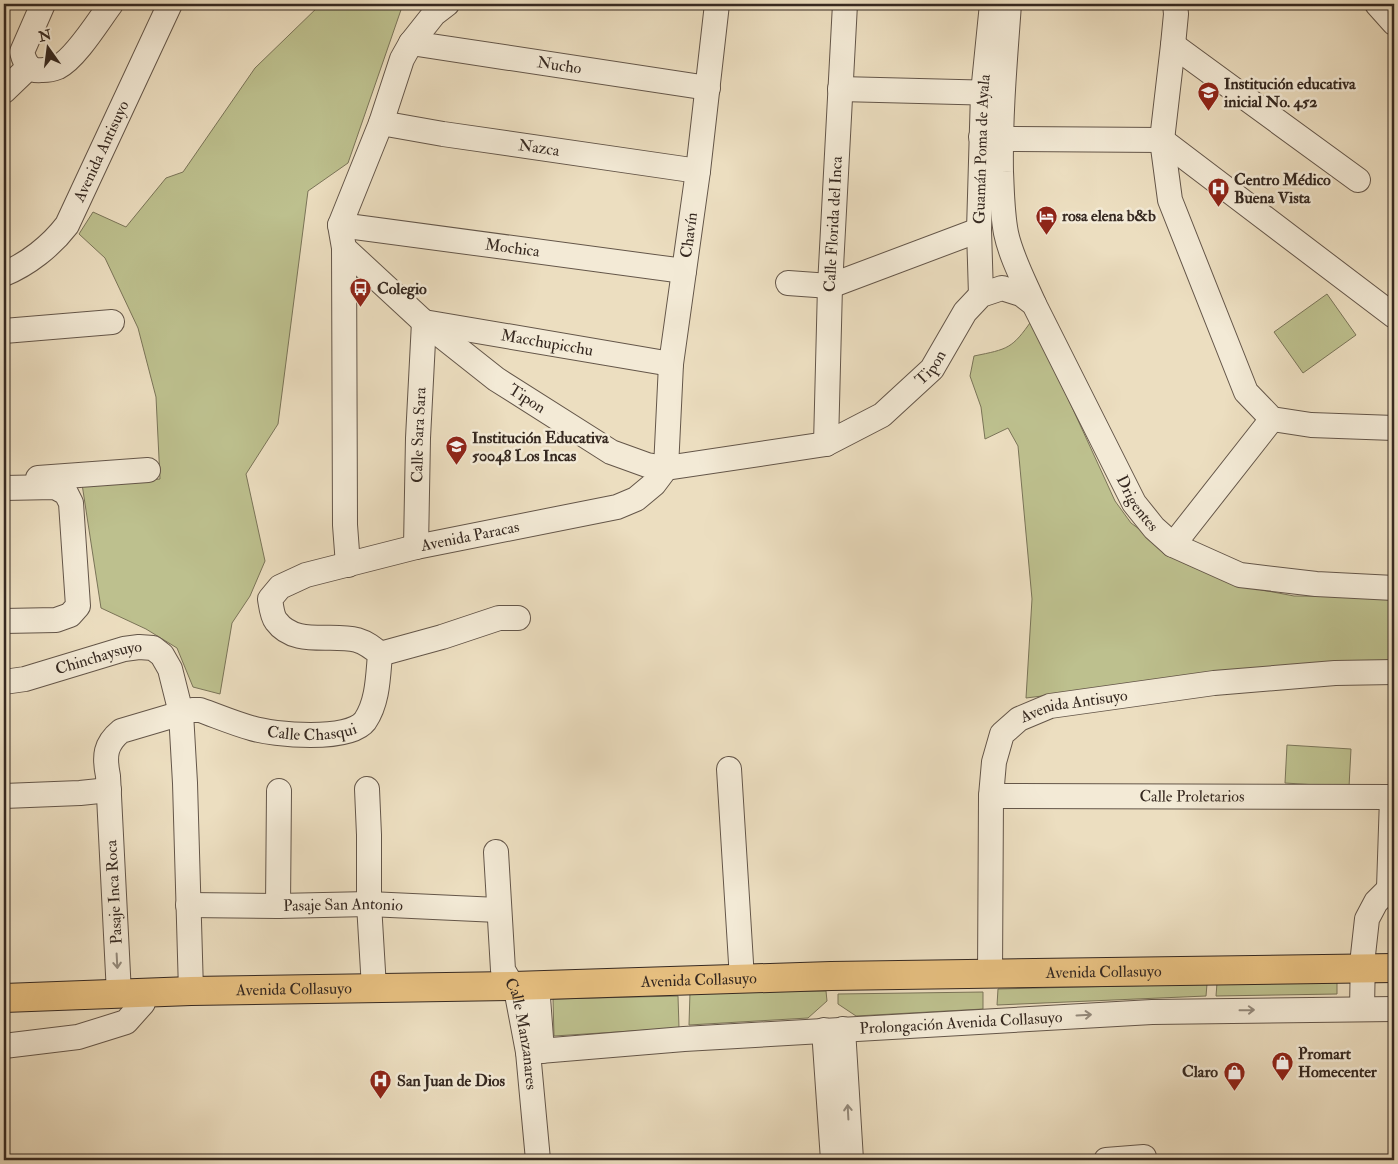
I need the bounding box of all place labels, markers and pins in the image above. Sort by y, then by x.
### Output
place label: Institución educativa inicial No. 452 [1223,74,1356,112]
school or university icon: Institución educativa inicial No. 452 [1196,81,1220,112]
place label: Centro Médico Buena Vista [1234,170,1331,208]
hospital icon: Centro Médico Buena Vista [1206,177,1230,208]
hotel icon: rosa elena b&b [1034,204,1058,235]
place label: rosa elena b&b [1061,206,1156,226]
bus stop icon: Colegio [349,277,373,308]
place label: Colegio [377,279,427,300]
place label: Institución Educativa 50048 Los Incas [472,428,609,466]
school or university icon: Institución Educativa 50048 Los Incas [444,435,468,466]
place label: Promart Homecenter [1298,1044,1378,1082]
shop icon: Promart Homecenter [1270,1051,1294,1082]
shop icon: Claro [1222,1060,1246,1091]
place label: Claro [1182,1062,1218,1082]
hospital icon: San Juan de Dios [369,1069,393,1100]
place label: San Juan de Dios [397,1071,506,1092]

